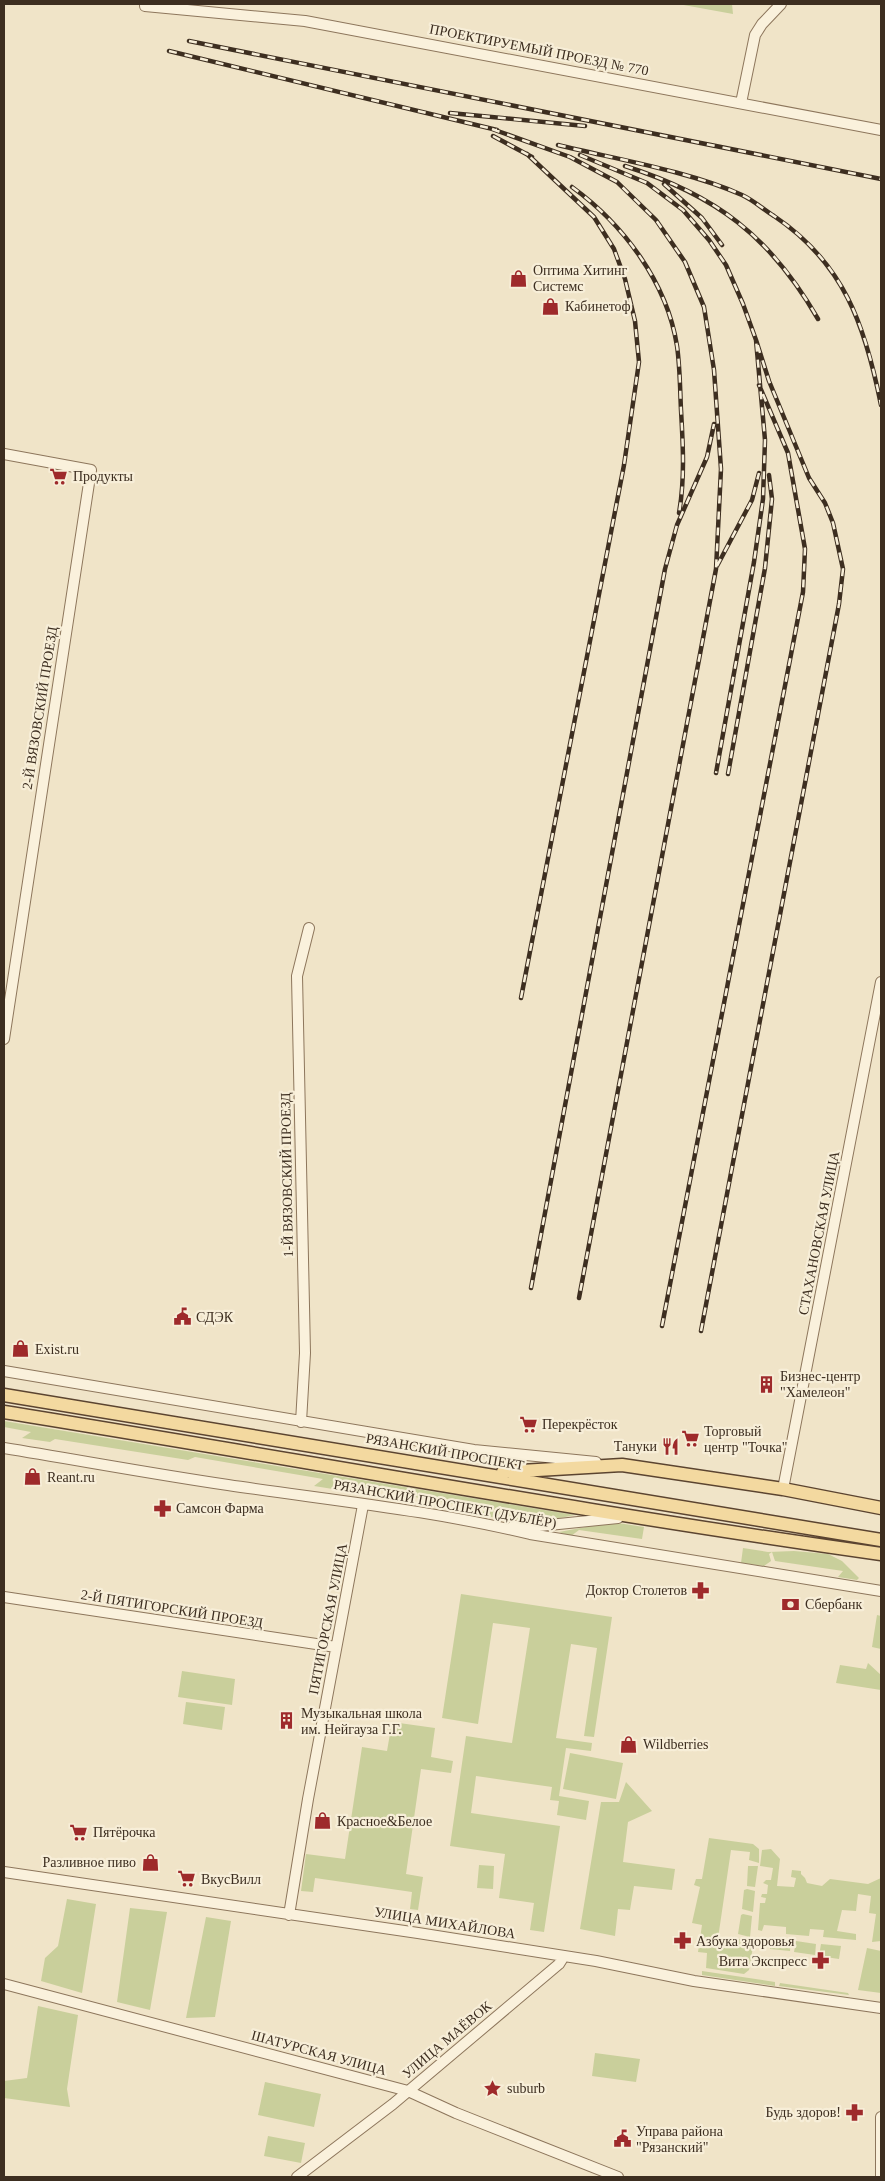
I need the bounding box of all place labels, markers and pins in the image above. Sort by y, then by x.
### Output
place label: Оптима Хитинг Системс [533,263,627,294]
shop icon: Оптима Хитинг Системс [509,268,529,288]
shop icon: Кабинетоф [541,296,561,316]
place label: Кабинетоф [565,299,631,314]
supermarket icon: Продукты [49,466,69,486]
place label: Продукты [73,469,134,484]
public building icon: СДЭК [172,1307,192,1327]
place label: СДЭК [196,1310,234,1325]
shop icon: Exist.ru [11,1339,31,1359]
place label: Exist.ru [35,1342,79,1357]
place label: Бизнес-центр "Хамелеон" [780,1369,860,1400]
building icon: Бизнес-центр "Хамелеон" [756,1374,776,1394]
supermarket icon: Перекрёсток [518,1414,538,1434]
place label: Перекрёсток [542,1417,618,1432]
place label: Торговый центр "Точка" [704,1424,787,1455]
supermarket icon: Торговый центр "Точка" [680,1429,700,1449]
restaurant icon: Тануки [661,1436,681,1456]
place label: Тануки [614,1439,658,1454]
shop icon: Reant.ru [23,1467,43,1487]
place label: Reant.ru [47,1470,95,1485]
pharmacy icon: Самсон Фарма [152,1498,172,1518]
place label: Самсон Фарма [176,1501,264,1516]
pharmacy icon: Доктор Столетов [691,1580,711,1600]
place label: Доктор Столетов [586,1583,687,1598]
bank icon: Сбербанк [781,1594,801,1614]
place label: Сбербанк [805,1597,862,1612]
place label: Музыкальная школа им. Нейгауза Г.Г. [301,1706,423,1737]
building icon: Музыкальная школа им. Нейгауза Г.Г. [277,1711,297,1731]
shop icon: Wildberries [619,1734,639,1754]
place label: Wildberries [643,1737,709,1752]
shop icon: Красное&Белое [313,1811,333,1831]
place label: Красное&Белое [337,1814,432,1829]
supermarket icon: Пятёрочка [69,1822,89,1842]
place label: Пятёрочка [93,1825,156,1840]
shop icon: Разливное пиво [140,1852,160,1872]
place label: Разливное пиво [43,1855,136,1870]
supermarket icon: ВкусВилл [177,1869,197,1889]
place label: ВкусВилл [201,1872,261,1887]
pharmacy icon: Азбука здоровья [672,1931,692,1951]
place label: Азбука здоровья [696,1934,795,1949]
pharmacy icon: Вита Экспресс [811,1951,831,1971]
place label: Вита Экспресс [719,1954,807,1969]
place icon: suburb [483,2078,503,2098]
place label: suburb [507,2081,545,2096]
pharmacy icon: Будь здоров! [845,2102,865,2122]
place label: Будь здоров! [766,2105,841,2120]
place label: Управа района "Рязанский" [636,2124,724,2155]
public building icon: Управа района "Рязанский" [612,2129,632,2149]

